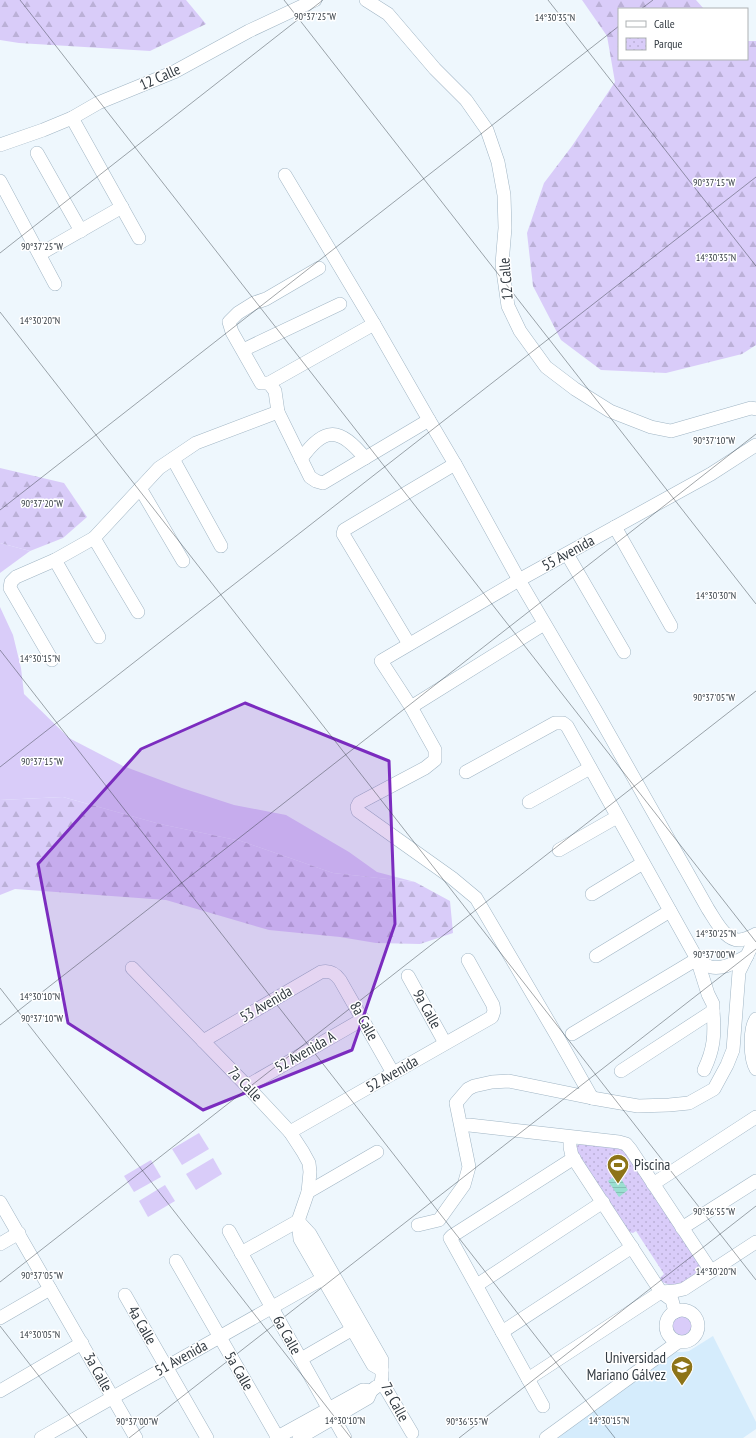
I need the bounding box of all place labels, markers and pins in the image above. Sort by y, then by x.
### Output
sports icon: Piscina [605,1152,631,1185]
place label: Piscina [634,1155,670,1174]
place label: Universidad Mariano Gálvez [587,1348,666,1384]
school or university icon: Universidad Mariano Gálvez [669,1354,695,1387]

